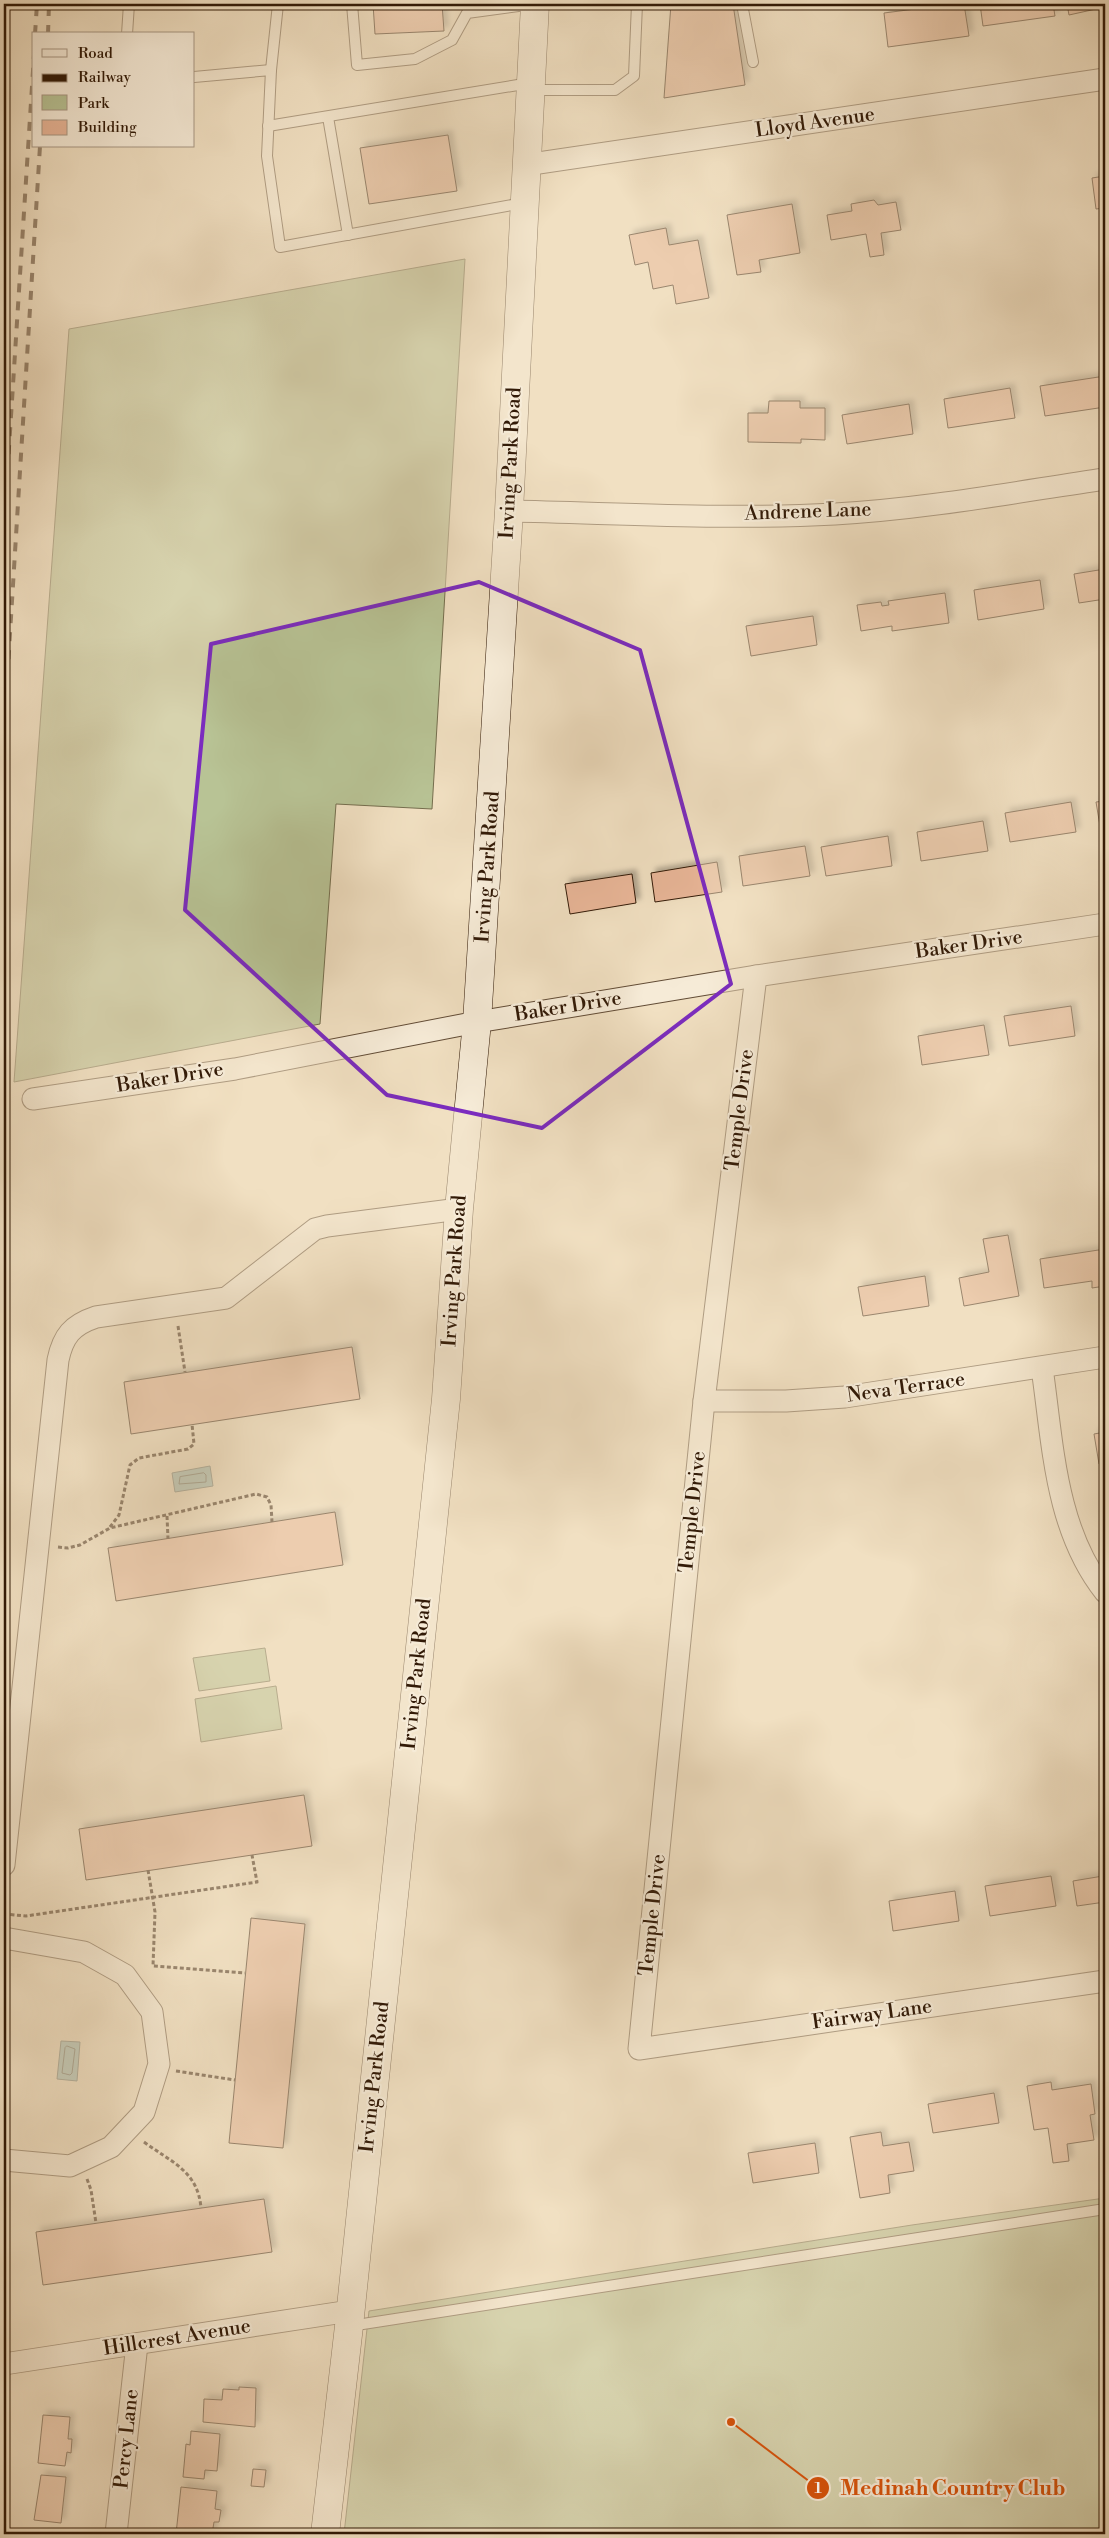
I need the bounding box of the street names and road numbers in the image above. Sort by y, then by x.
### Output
street label: Lloyd Avenue [753,102,877,144]
street label: Irving Park Road [495,386,527,540]
street label: Andrene Lane [743,497,872,527]
street label: Irving Park Road [470,790,506,944]
street label: Baker Drive [913,925,1024,965]
street label: Baker Drive [512,986,623,1028]
street label: Temple Drive [720,1048,760,1172]
street label: Baker Drive [114,1057,225,1099]
street label: Irving Park Road [437,1194,473,1348]
street label: Neva Terrace [845,1367,967,1409]
street label: Temple Drive [674,1450,712,1574]
street label: Irving Park Road [397,1596,437,1751]
street label: Temple Drive [634,1853,672,1977]
street label: Fairway Lane [810,1994,934,2036]
street label: Irving Park Road [355,1999,395,2154]
street label: Hillcrest Avenue [101,2314,253,2362]
street label: Percy Lane [109,2388,145,2490]

